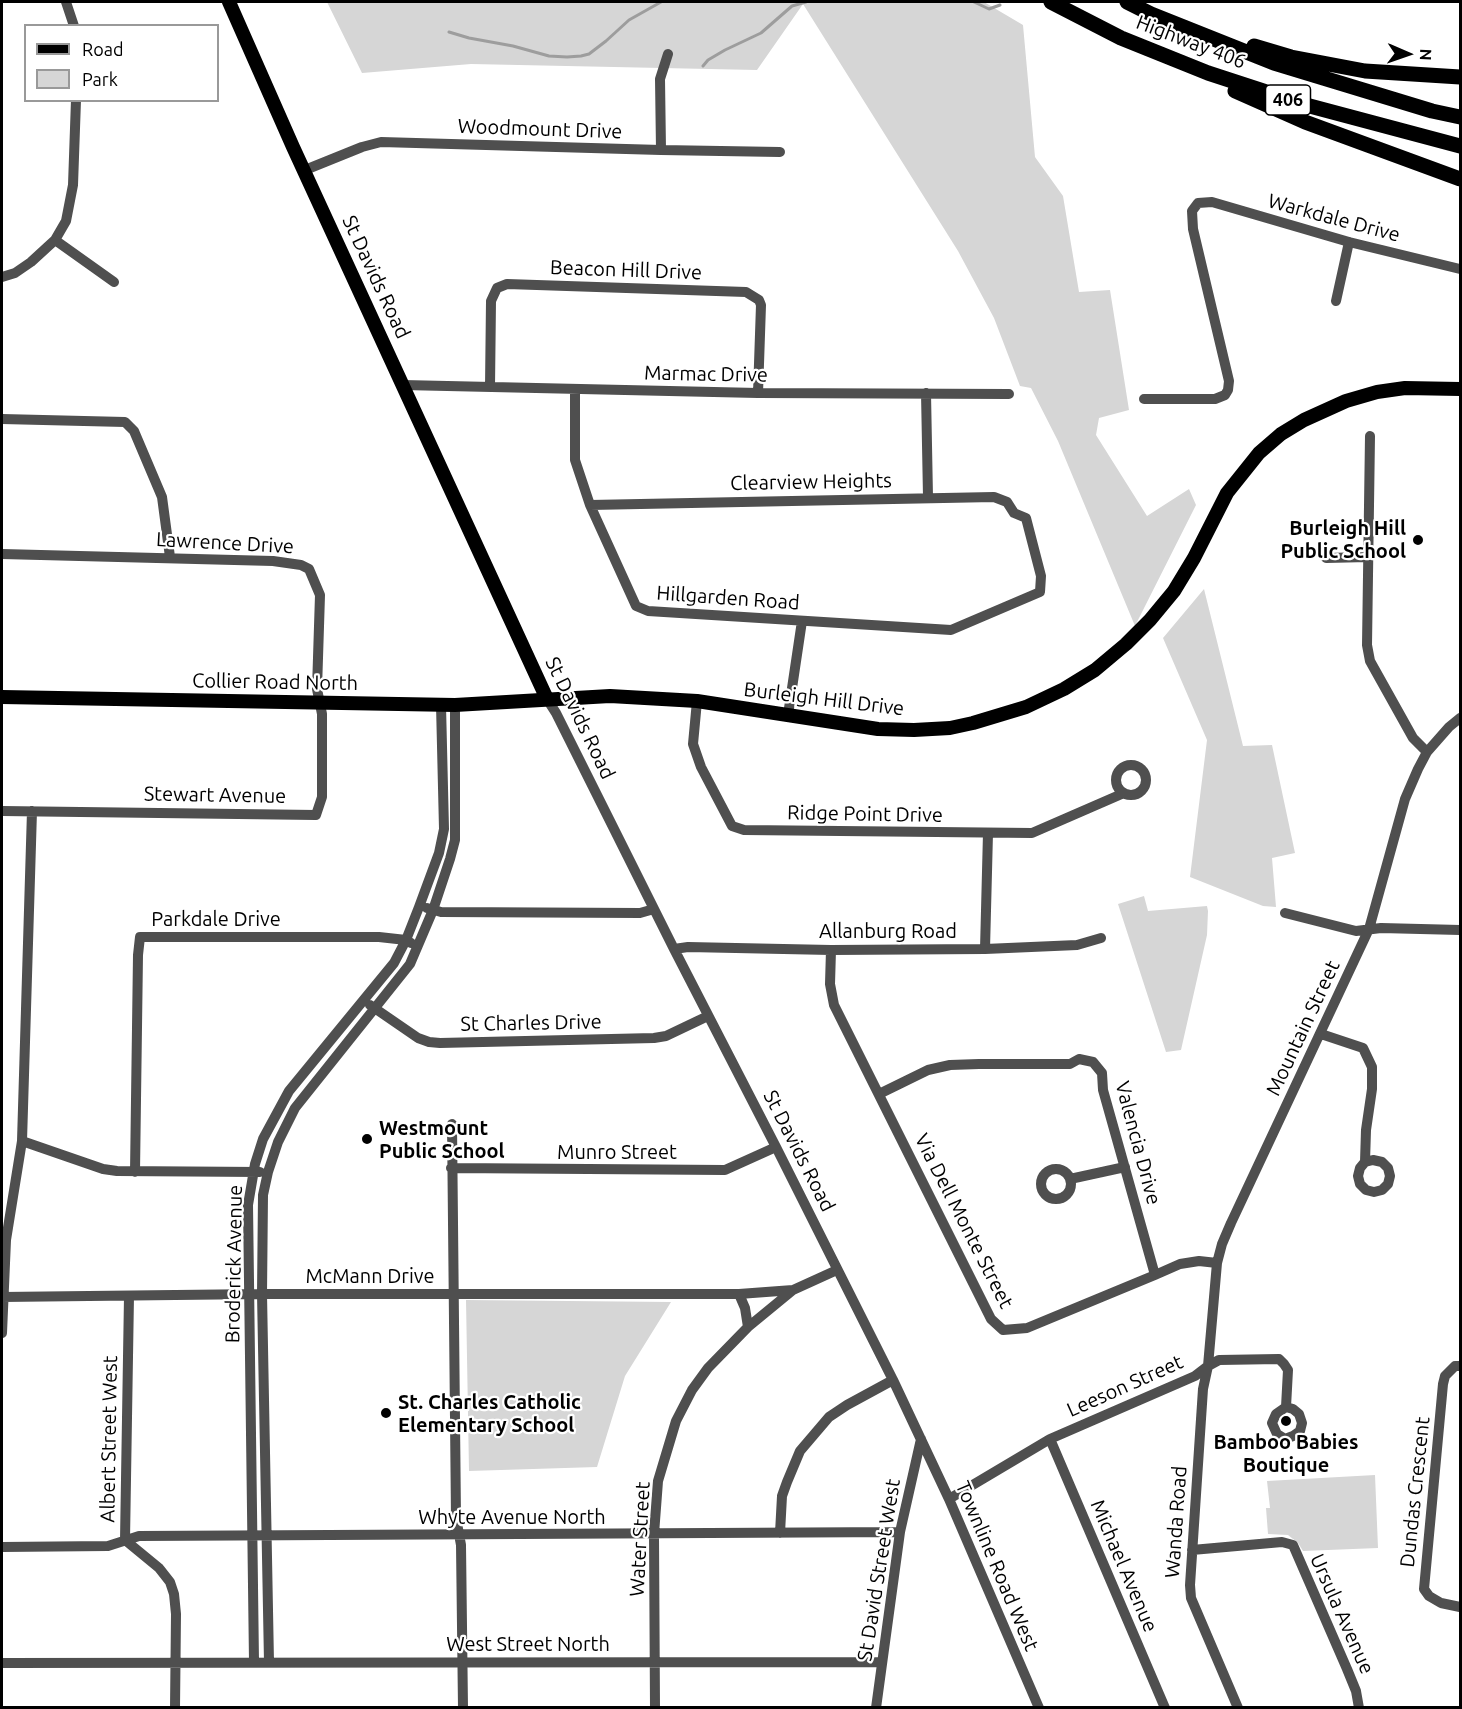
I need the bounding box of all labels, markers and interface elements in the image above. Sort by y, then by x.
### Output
street label: Highway 406 [1133,10,1249,74]
legend [24,24,219,102]
north arrow [1378,24,1438,84]
text: Road [82,39,124,59]
text: N [1417,48,1435,61]
text: Park [82,69,118,89]
road number: 406 [1266,85,1310,115]
street label: Woodmount Drive [457,114,623,144]
street label: Warkdale Drive [1265,189,1403,247]
street label: St Davids Road [337,212,415,342]
street label: Beacon Hill Drive [550,255,702,285]
street label: Marmac Drive [644,361,768,387]
street label: Clearview Heights [730,469,892,495]
place label: Burleigh Hill Public School [1280,516,1406,563]
street label: Lawrence Drive [155,527,295,559]
marker: Burleigh Hill Public School [1411,533,1425,547]
street label: Hillgarden Road [656,581,800,615]
street label: St Davids Road [540,653,620,783]
street label: Collier Road North [192,669,358,695]
street label: Burleigh Hill Drive [742,677,906,721]
street label: Stewart Avenue [144,782,286,808]
street label: Ridge Point Drive [787,801,943,827]
street label: Parkdale Drive [151,907,281,931]
street label: Allanburg Road [819,919,957,943]
street label: Mountain Street [1261,956,1345,1100]
street label: St Charles Drive [460,1010,602,1036]
street label: Valencia Drive [1110,1079,1166,1207]
street label: St Davids Road [758,1086,840,1216]
place label: Westmount Public School [379,1116,505,1163]
street label: Via Dell Monte Street [909,1130,1019,1312]
marker: Westmount Public School [360,1132,374,1146]
street label: Munro Street [557,1140,677,1164]
street label: Broderick Avenue [221,1185,247,1343]
street label: McMann Drive [305,1264,435,1288]
street label: Leeson Street [1063,1350,1187,1422]
street label: Albert Street West [96,1355,122,1523]
place label: St. Charles Catholic Elementary School [398,1390,581,1437]
marker: St. Charles Catholic Elementary School [379,1406,393,1420]
marker: Bamboo Babies Boutique [1279,1414,1293,1428]
street label: Dundas Crescent [1395,1416,1435,1568]
place label: Bamboo Babies Boutique [1214,1430,1358,1477]
street label: Wanda Road [1160,1465,1192,1579]
street label: St David Street West [853,1477,905,1663]
street label: Townline Road West [950,1477,1044,1655]
street label: Water Street [625,1481,655,1597]
street label: Michael Avenue [1085,1496,1163,1636]
street label: Whyte Avenue North [418,1505,606,1529]
street label: Ursula Avenue [1305,1550,1379,1678]
street label: West Street North [446,1632,610,1656]

